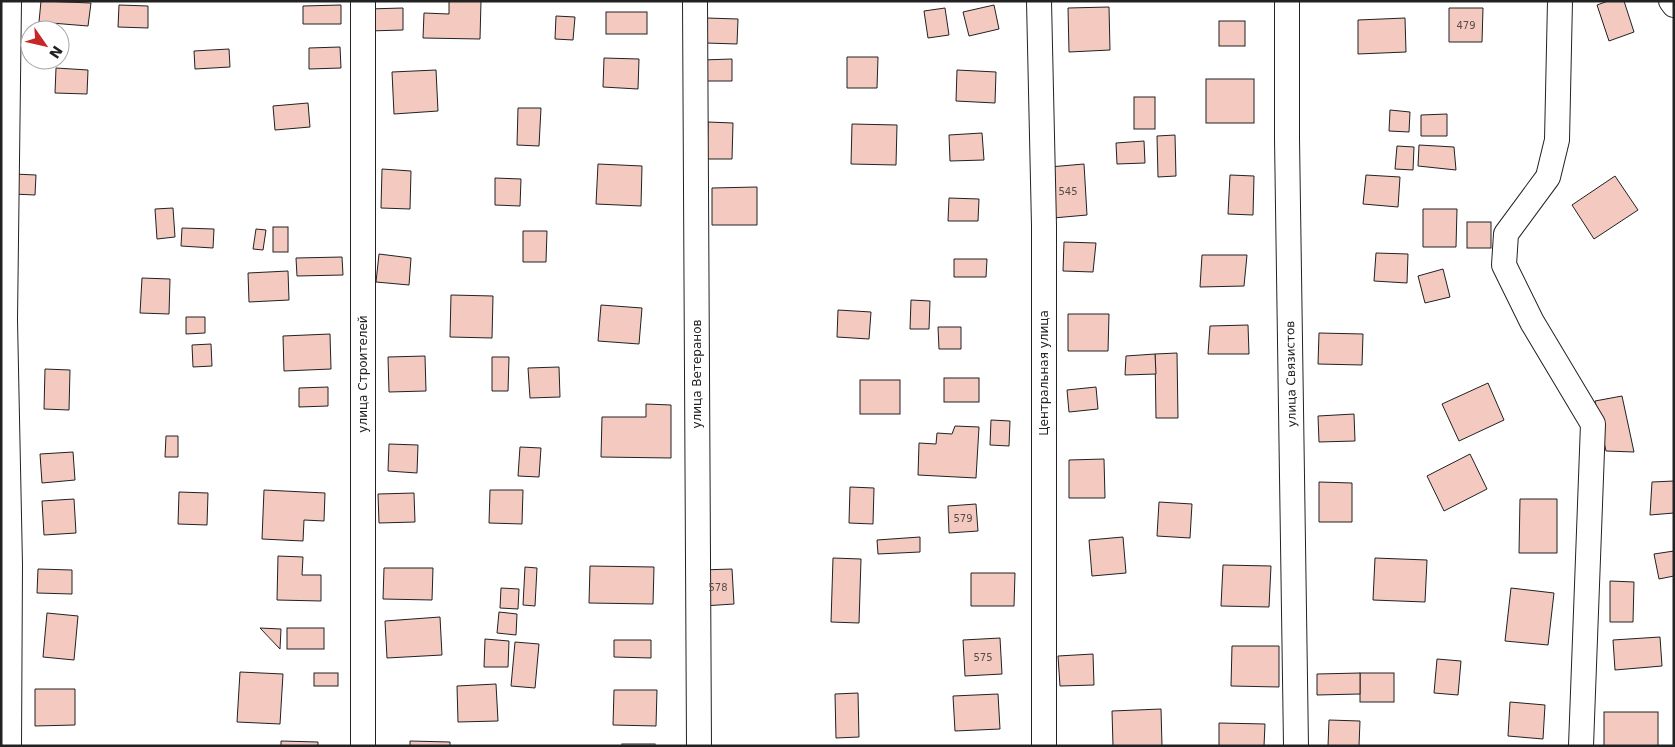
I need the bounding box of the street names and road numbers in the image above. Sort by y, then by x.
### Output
street label: Центральная улица [1037,310,1051,436]
street label: улица Строителей [356,315,370,433]
street label: улица Ветеранов [690,319,704,429]
street label: улица Связистов [1283,321,1299,427]

